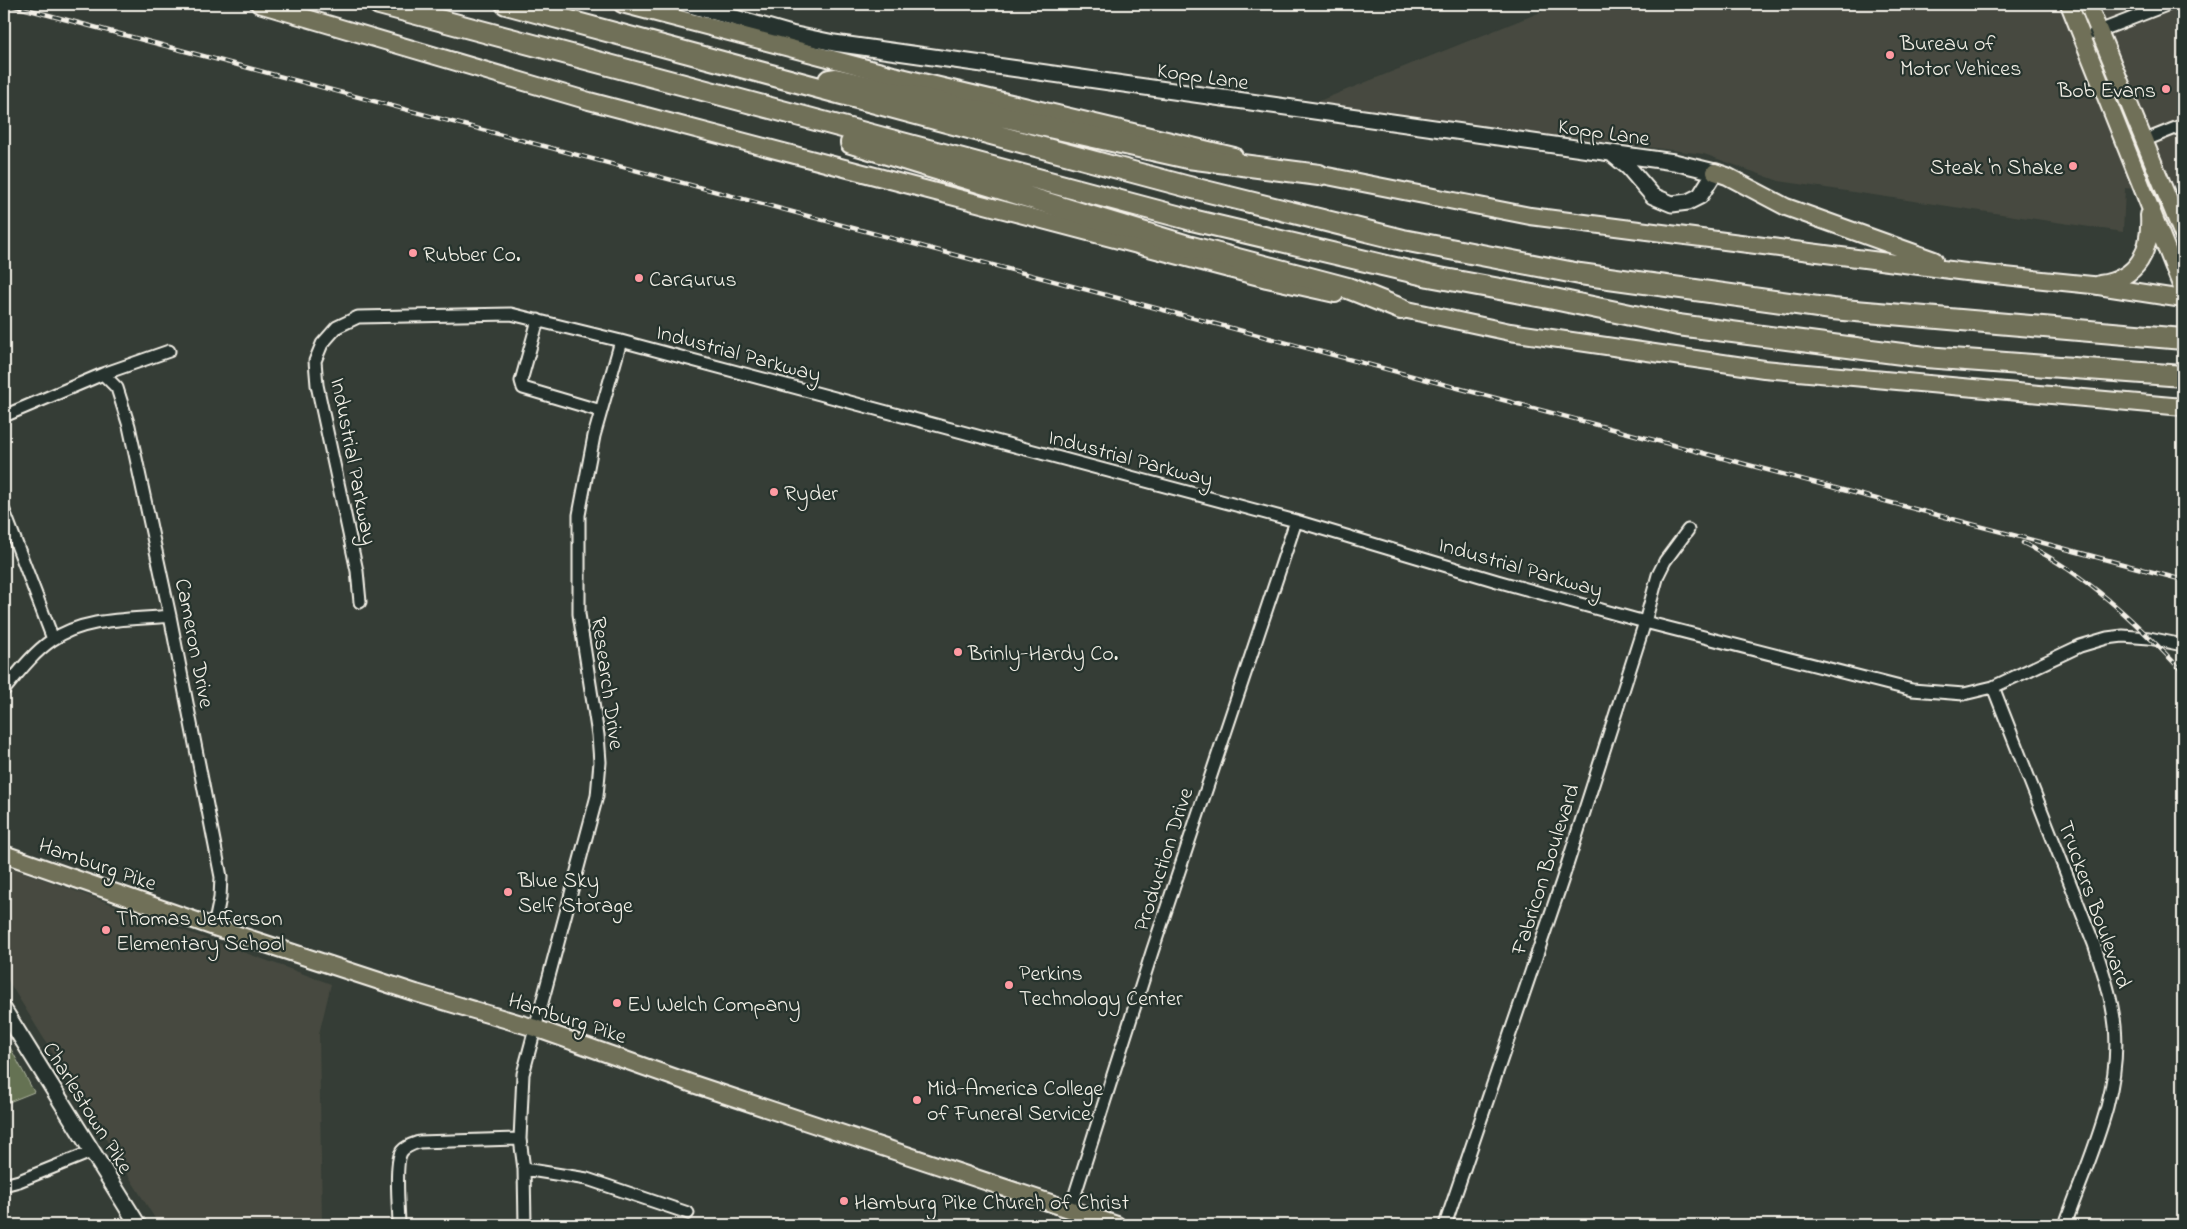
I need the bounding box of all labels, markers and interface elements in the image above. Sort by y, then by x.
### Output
place label: Bureau of Motor Vehices [1899,29,2021,86]
marker: Bureau of Motor Vehices [1884,49,1896,61]
street label: Kopp Lane [1155,56,1251,100]
place label: Bob Evans [2057,76,2156,108]
marker: Bob Evans [2160,83,2172,95]
street label: Kopp Lane [1556,112,1652,156]
place label: Steak 'n Shake [1930,153,2063,185]
marker: Steak 'n Shake [2067,160,2079,172]
place label: Rubber Co. [423,240,520,272]
marker: Rubber Co. [407,247,419,259]
place label: CarGurus [649,265,737,297]
marker: CarGurus [633,272,645,284]
street label: Industrial Parkway [652,317,824,393]
street label: Industrial Parkway [319,375,384,548]
street label: Industrial Parkway [1044,422,1216,498]
place label: Ryder [784,479,838,512]
marker: Ryder [768,486,780,498]
street label: Industrial Parkway [1434,530,1606,609]
street label: Cameron Drive [165,576,221,711]
street label: Research Drive [581,615,631,752]
place label: Brinly-Hardy Co. [967,639,1118,672]
marker: Brinly-Hardy Co. [952,646,964,658]
street label: Fabricon Boulevard [1504,780,1590,960]
street label: Production Drive [1127,784,1203,936]
street label: Truckers Boulevard [2048,817,2138,993]
street label: Hamburg Pike [33,831,160,902]
place label: Blue Sky Self Storage [517,866,633,924]
marker: Blue Sky Self Storage [502,886,514,898]
place label: Thomas Jefferson Elementary School [116,904,285,962]
marker: Thomas Jefferson Elementary School [100,924,112,936]
place label: Perkins Technology Center [1019,959,1183,1017]
marker: Perkins Technology Center [1003,979,1015,991]
street label: Hamburg Pike [503,986,631,1055]
place label: EJ Welch Company [627,990,800,1023]
marker: EJ Welch Company [611,997,623,1009]
street label: Charlestown Pike [33,1036,140,1181]
place label: Mid-America College of Funeral Service [927,1074,1103,1131]
marker: Mid-America College of Funeral Service [911,1094,923,1106]
place label: Hamburg Pike Church of Christ [854,1188,1130,1221]
marker: Hamburg Pike Church of Christ [838,1195,850,1207]

